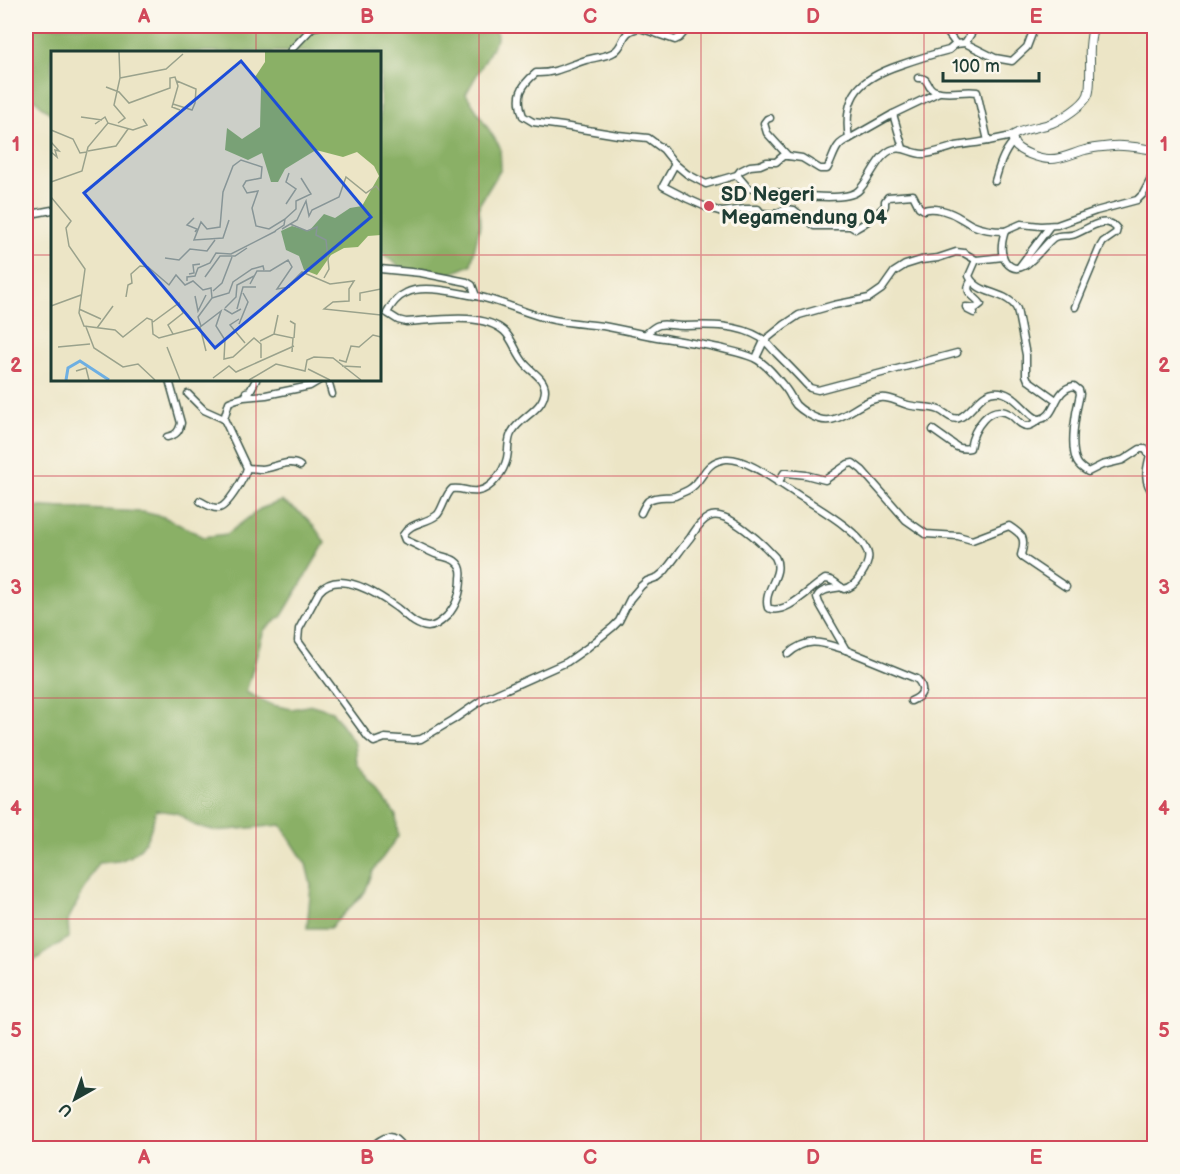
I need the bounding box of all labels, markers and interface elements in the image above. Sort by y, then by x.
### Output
text: A [137,5,151,29]
text: B [360,5,374,29]
text: C [583,5,597,29]
text: D [806,5,820,29]
text: E [1030,5,1043,29]
scale bar [943,45,1039,83]
inset map [51,51,381,381]
text: 100 m [952,56,1000,77]
text: 1 [12,133,20,157]
text: 1 [1160,133,1168,157]
place label: SD Negeri Megamendung 04 [721,183,888,230]
marker: SD Negeri Megamendung 04 [702,199,716,213]
text: 2 [10,354,22,378]
text: 2 [1158,354,1170,378]
text: 3 [10,576,22,600]
text: 3 [1158,576,1170,600]
text: 4 [10,797,22,821]
text: 4 [1158,797,1170,821]
text: 5 [10,1019,22,1043]
text: 5 [1158,1019,1170,1043]
north arrow [45,1069,105,1129]
text: U [56,1098,77,1120]
text: A [137,1146,151,1170]
text: B [360,1146,374,1170]
text: C [583,1146,597,1170]
text: D [806,1146,820,1170]
text: E [1030,1146,1043,1170]

